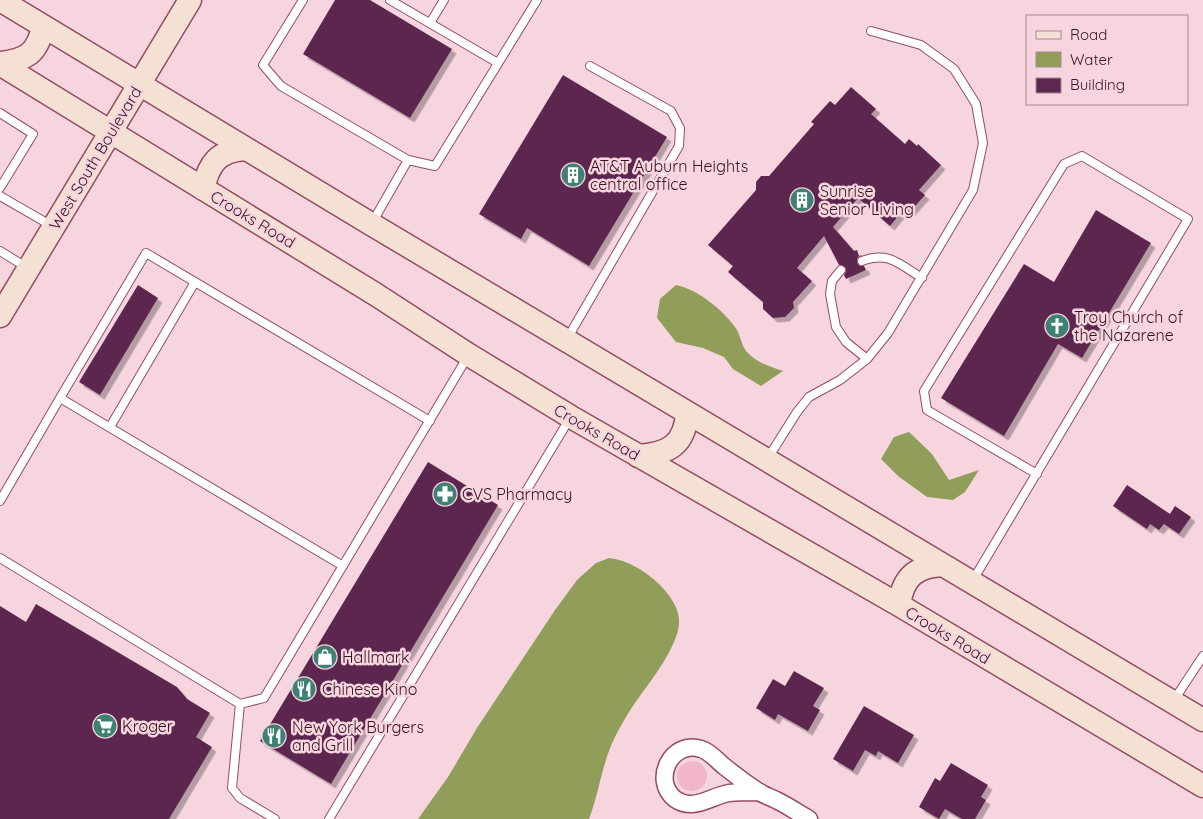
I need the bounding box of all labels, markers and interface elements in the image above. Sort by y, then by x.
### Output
legend [1026,15,1188,105]
text: Road [1070,25,1107,44]
text: Water [1070,50,1113,69]
text: Building [1070,75,1125,94]
street label: West South Boulevard [44,83,146,233]
place label: AT&T Auburn Heights central office [590,156,748,194]
building icon: AT&T Auburn Heights central office [560,162,586,188]
place label: Sunrise Senior Living [820,181,914,219]
street label: Crooks Road [207,186,299,252]
building icon: Sunrise Senior Living [789,187,815,213]
place label: Troy Church of the Nazarene [1074,307,1183,345]
church icon: Troy Church of the Nazarene [1044,313,1070,339]
street label: Crooks Road [551,399,643,465]
pharmacy icon: CVS Pharmacy [432,481,458,507]
place label: CVS Pharmacy [462,484,572,504]
street label: Crooks Road [902,602,994,668]
shop icon: Hallmark [312,644,338,670]
place label: Hallmark [342,647,410,667]
restaurant icon: Chinese Kino [291,676,317,702]
place label: Chinese Kino [322,679,417,699]
supermarket icon: Kroger [92,713,118,739]
place label: Kroger [122,716,173,736]
place label: New York Burgers and Grill [292,717,424,755]
restaurant icon: New York Burgers and Grill [261,723,287,749]

